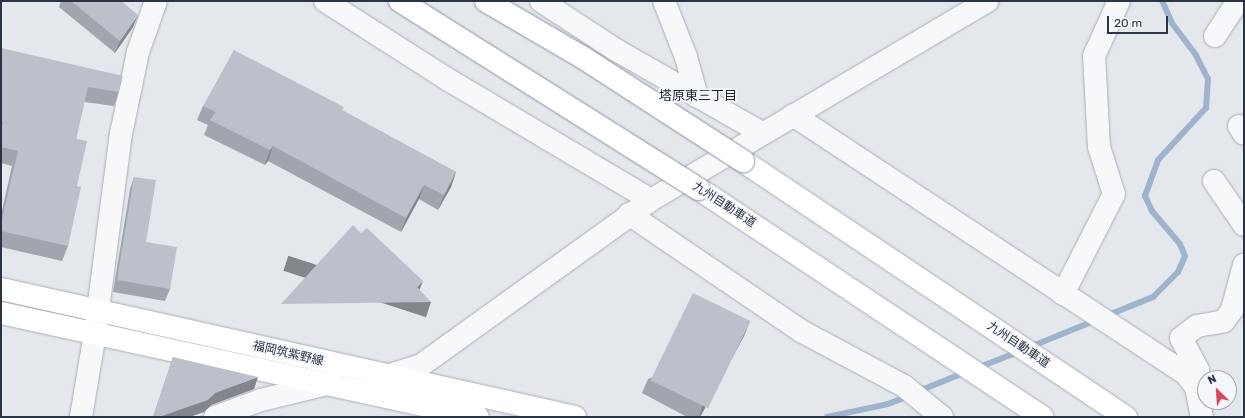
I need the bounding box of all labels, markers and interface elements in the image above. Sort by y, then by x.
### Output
scale bar [1109,8,1170,34]
text: 20 m [1114,16,1142,30]
district label: 塔原東三丁目 [659,88,737,104]
street label: 九州自動車道 [690,179,758,231]
street label: 九州自動車道 [984,319,1052,371]
street label: 福岡筑紫野線 [251,339,325,369]
north arrow [1197,370,1237,410]
text: N [1206,372,1218,387]

